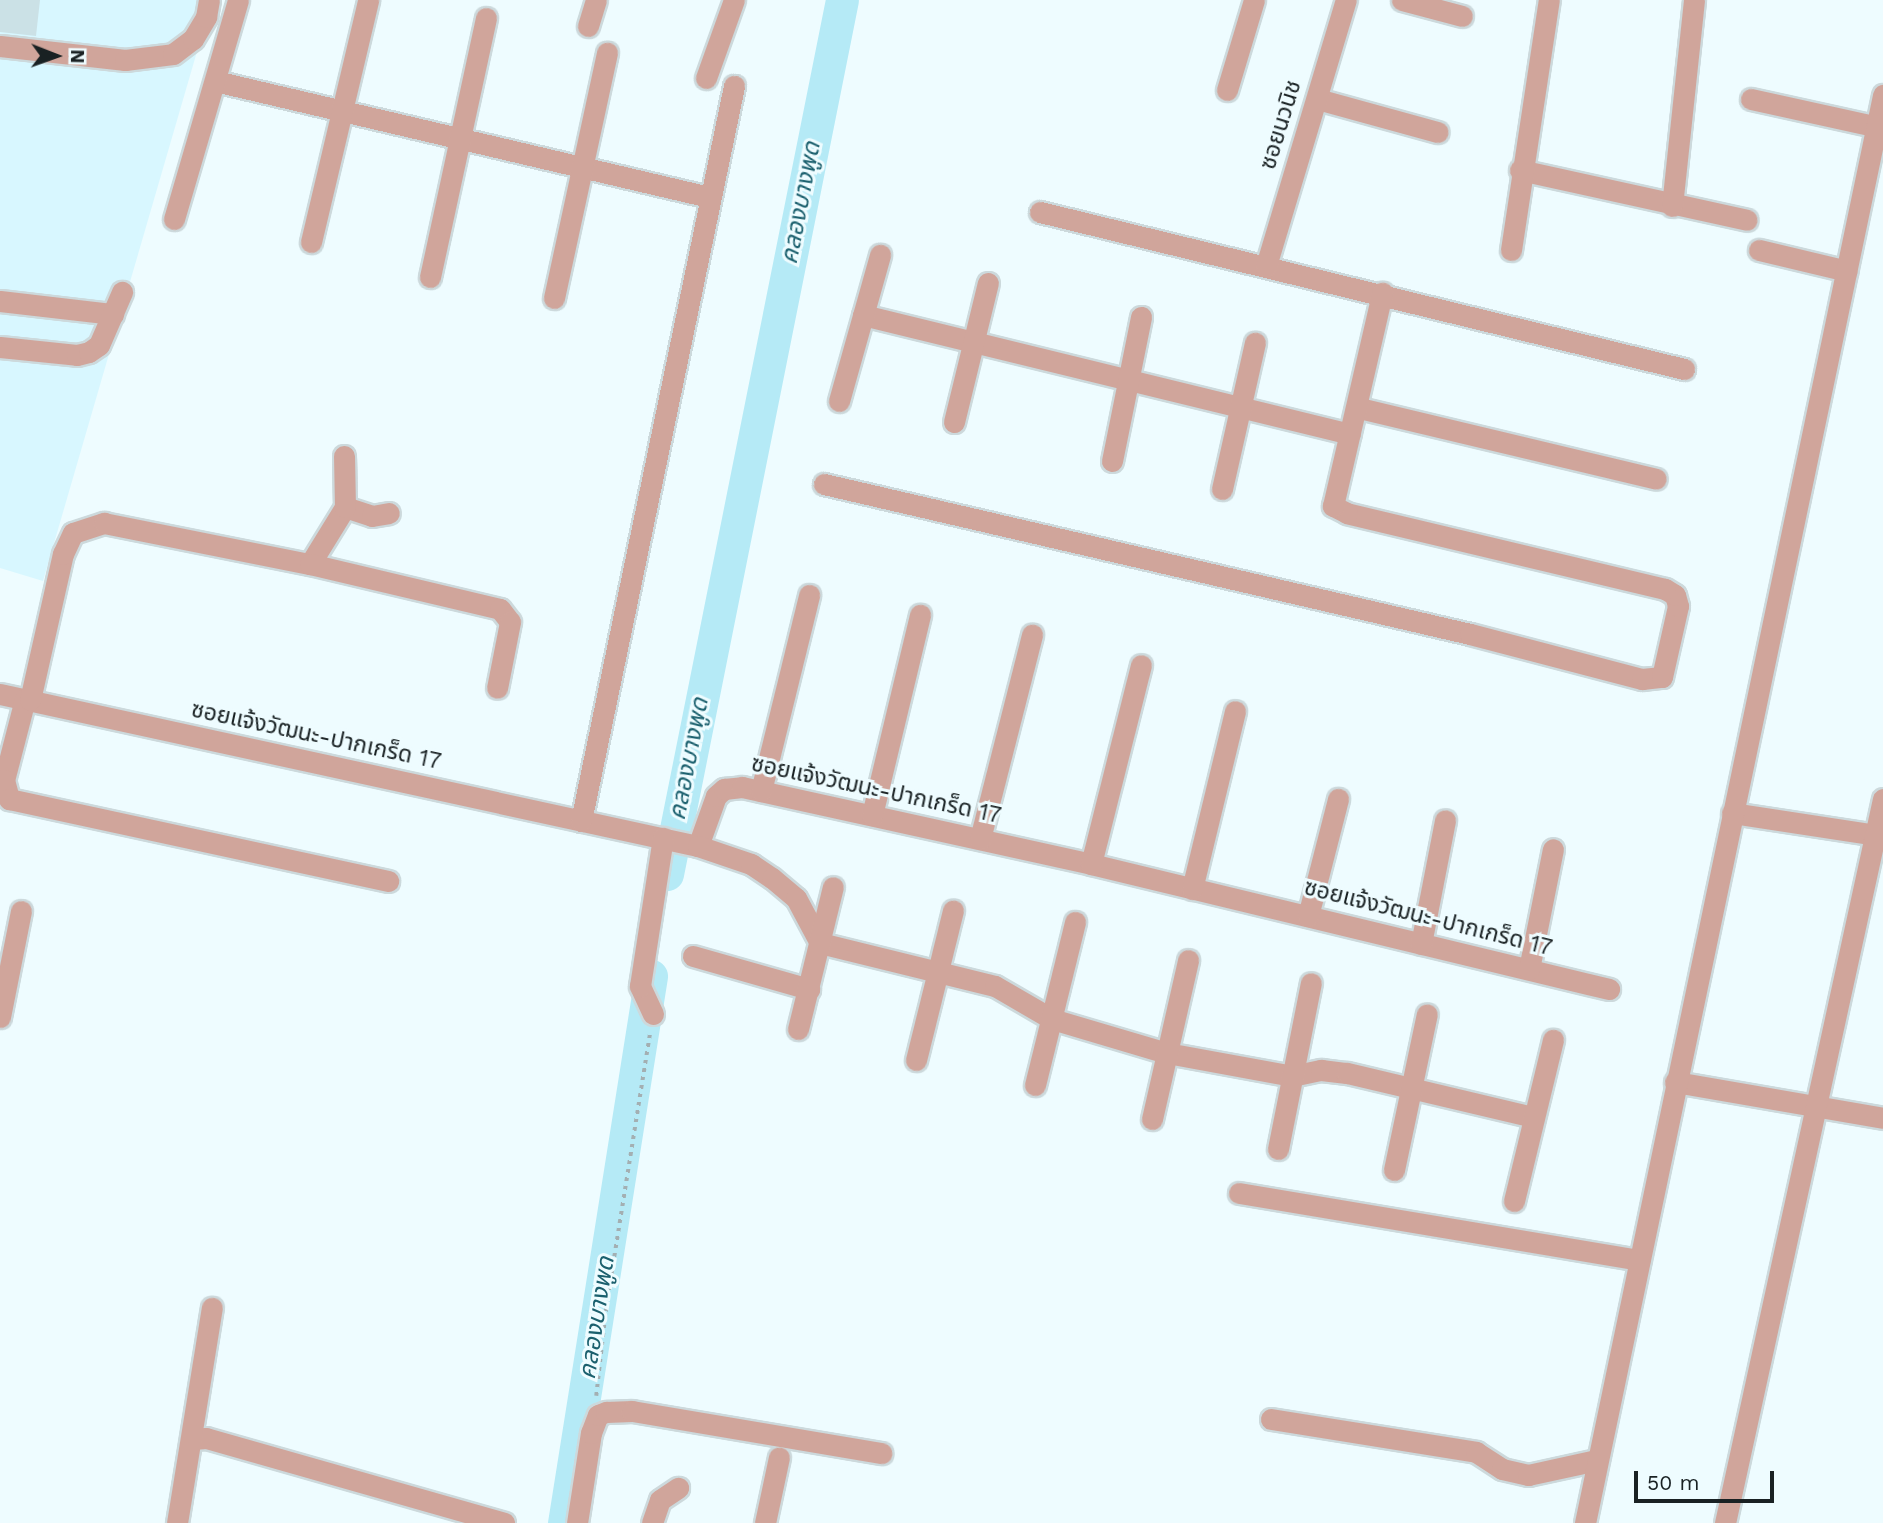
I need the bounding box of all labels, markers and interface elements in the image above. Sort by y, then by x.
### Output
north arrow [21,21,91,91]
text: N [66,49,89,64]
street label: ซอยนวนิช [1254,77,1308,173]
water label: คลองบางพูด [775,140,827,266]
street label: ซอยแจ้งวัฒนะ-ปากเกร็ด 17 [188,696,444,776]
water label: คลองบางพูด [663,696,715,822]
street label: ซอยแจ้งวัฒนะ-ปากเกร็ด 17 [748,750,1004,830]
street label: ซอยแจ้งวัฒนะ-ปากเกร็ด 17 [1301,874,1555,962]
water label: คลองบางพูด [573,1255,621,1381]
scale bar [1638,1456,1778,1500]
text: 50 m [1647,1470,1699,1495]

